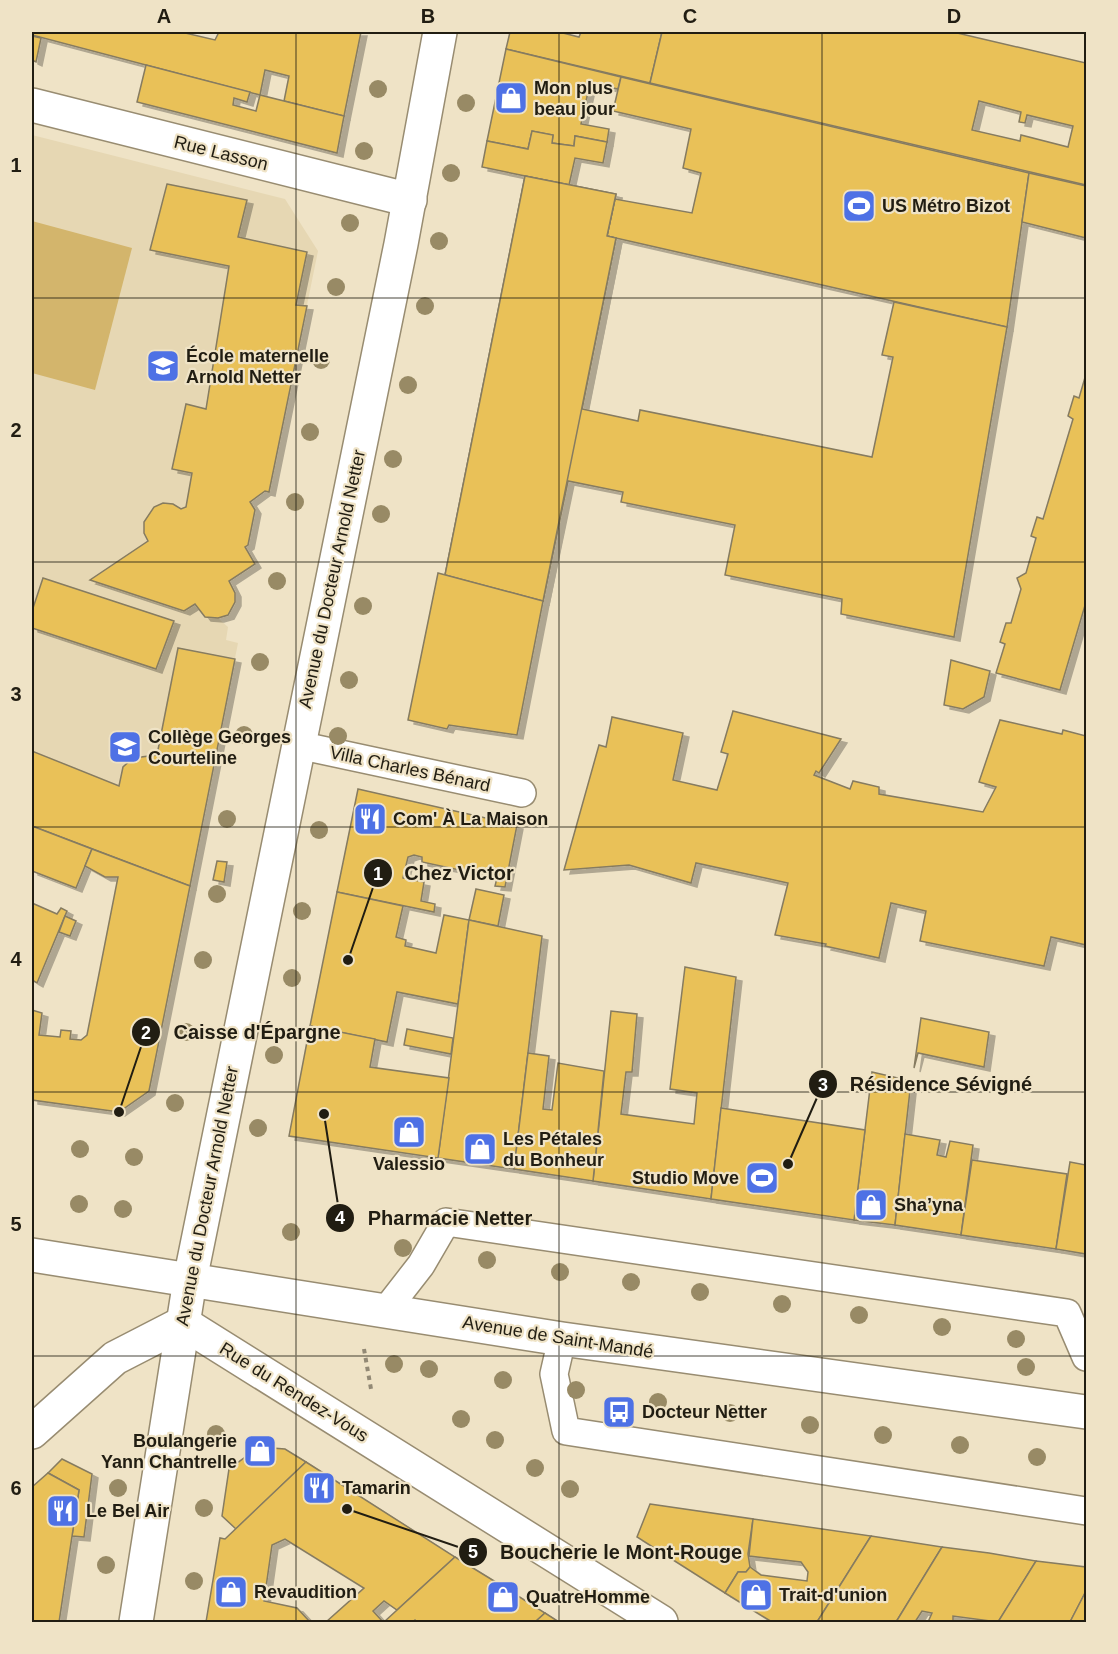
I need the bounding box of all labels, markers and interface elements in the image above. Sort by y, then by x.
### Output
text: A [157,5,171,27]
text: B [421,5,435,27]
text: C [683,5,697,27]
text: D [947,5,961,27]
place label: Mon plus beau jour [534,78,615,119]
shop icon: Mon plus beau jour [493,80,529,116]
street label: Rue Lasson [172,132,270,174]
text: 1 [10,154,22,176]
sports icon: US Métro Bizot [841,188,877,224]
place label: US Métro Bizot [882,196,1010,216]
place label: École maternelle Arnold Netter [186,345,329,387]
school or university icon: École maternelle Arnold Netter [145,348,181,384]
text: 2 [10,419,22,441]
street label: Avenue du Docteur Arnold Netter [295,448,369,710]
text: 3 [10,683,22,705]
place label: Collège Georges Courteline [148,727,291,768]
school or university icon: Collège Georges Courteline [107,729,143,765]
street label: Villa Charles Bénard [328,742,492,796]
restaurant icon: Com' À La Maison [352,801,388,837]
place label: Com' À La Maison [393,808,548,829]
callout: Chez Victor [363,854,526,892]
text: Chez Victor [404,862,514,884]
text: 1 [373,864,383,884]
text: 4 [10,948,22,970]
callout: Caisse d'Épargne [131,1013,352,1051]
text: Caisse d'Épargne [173,1021,341,1043]
text: 2 [141,1023,151,1043]
street label: Avenue du Docteur Arnold Netter [172,1065,242,1327]
callout: Résidence Sévigné [808,1065,1044,1103]
text: Résidence Sévigné [850,1073,1032,1095]
text: 3 [818,1075,828,1095]
shop icon: Valessio [391,1114,427,1150]
place label: Les Pétales du Bonheur [503,1129,604,1170]
shop icon: Les Pétales du Bonheur [462,1131,498,1167]
place label: Valessio [373,1154,445,1174]
sports icon: Studio Move [744,1160,780,1196]
place label: Studio Move [632,1168,739,1188]
shop icon: Sha’yna [853,1187,889,1223]
place label: Sha’yna [894,1195,964,1215]
callout: Pharmacie Netter [325,1199,544,1237]
text: Pharmacie Netter [368,1207,532,1229]
text: 4 [335,1208,345,1228]
text: 5 [10,1213,22,1235]
street label: Avenue de Saint-Mandé [461,1312,655,1362]
street label: Rue du Rendez-Vous [216,1338,372,1446]
bus stop icon: Docteur Netter [601,1394,637,1430]
place label: Docteur Netter [642,1402,767,1422]
place label: Boulangerie Yann Chantrelle [101,1431,237,1472]
shop icon: Boulangerie Yann Chantrelle [242,1433,278,1469]
restaurant icon: Tamarin [301,1470,337,1506]
text: 6 [10,1477,22,1499]
place label: Tamarin [342,1478,411,1498]
restaurant icon: Le Bel Air [45,1493,81,1529]
place label: Le Bel Air [86,1501,169,1521]
callout: Boucherie le Mont-Rouge [458,1533,754,1571]
text: Boucherie le Mont-Rouge [500,1541,742,1563]
text: 5 [468,1542,478,1562]
shop icon: Revaudition [213,1574,249,1610]
shop icon: Trait-d'union [738,1577,774,1613]
shop icon: QuatreHomme [485,1579,521,1615]
place label: Revaudition [254,1582,357,1602]
place label: Trait-d'union [779,1585,887,1605]
place label: QuatreHomme [526,1587,650,1607]

